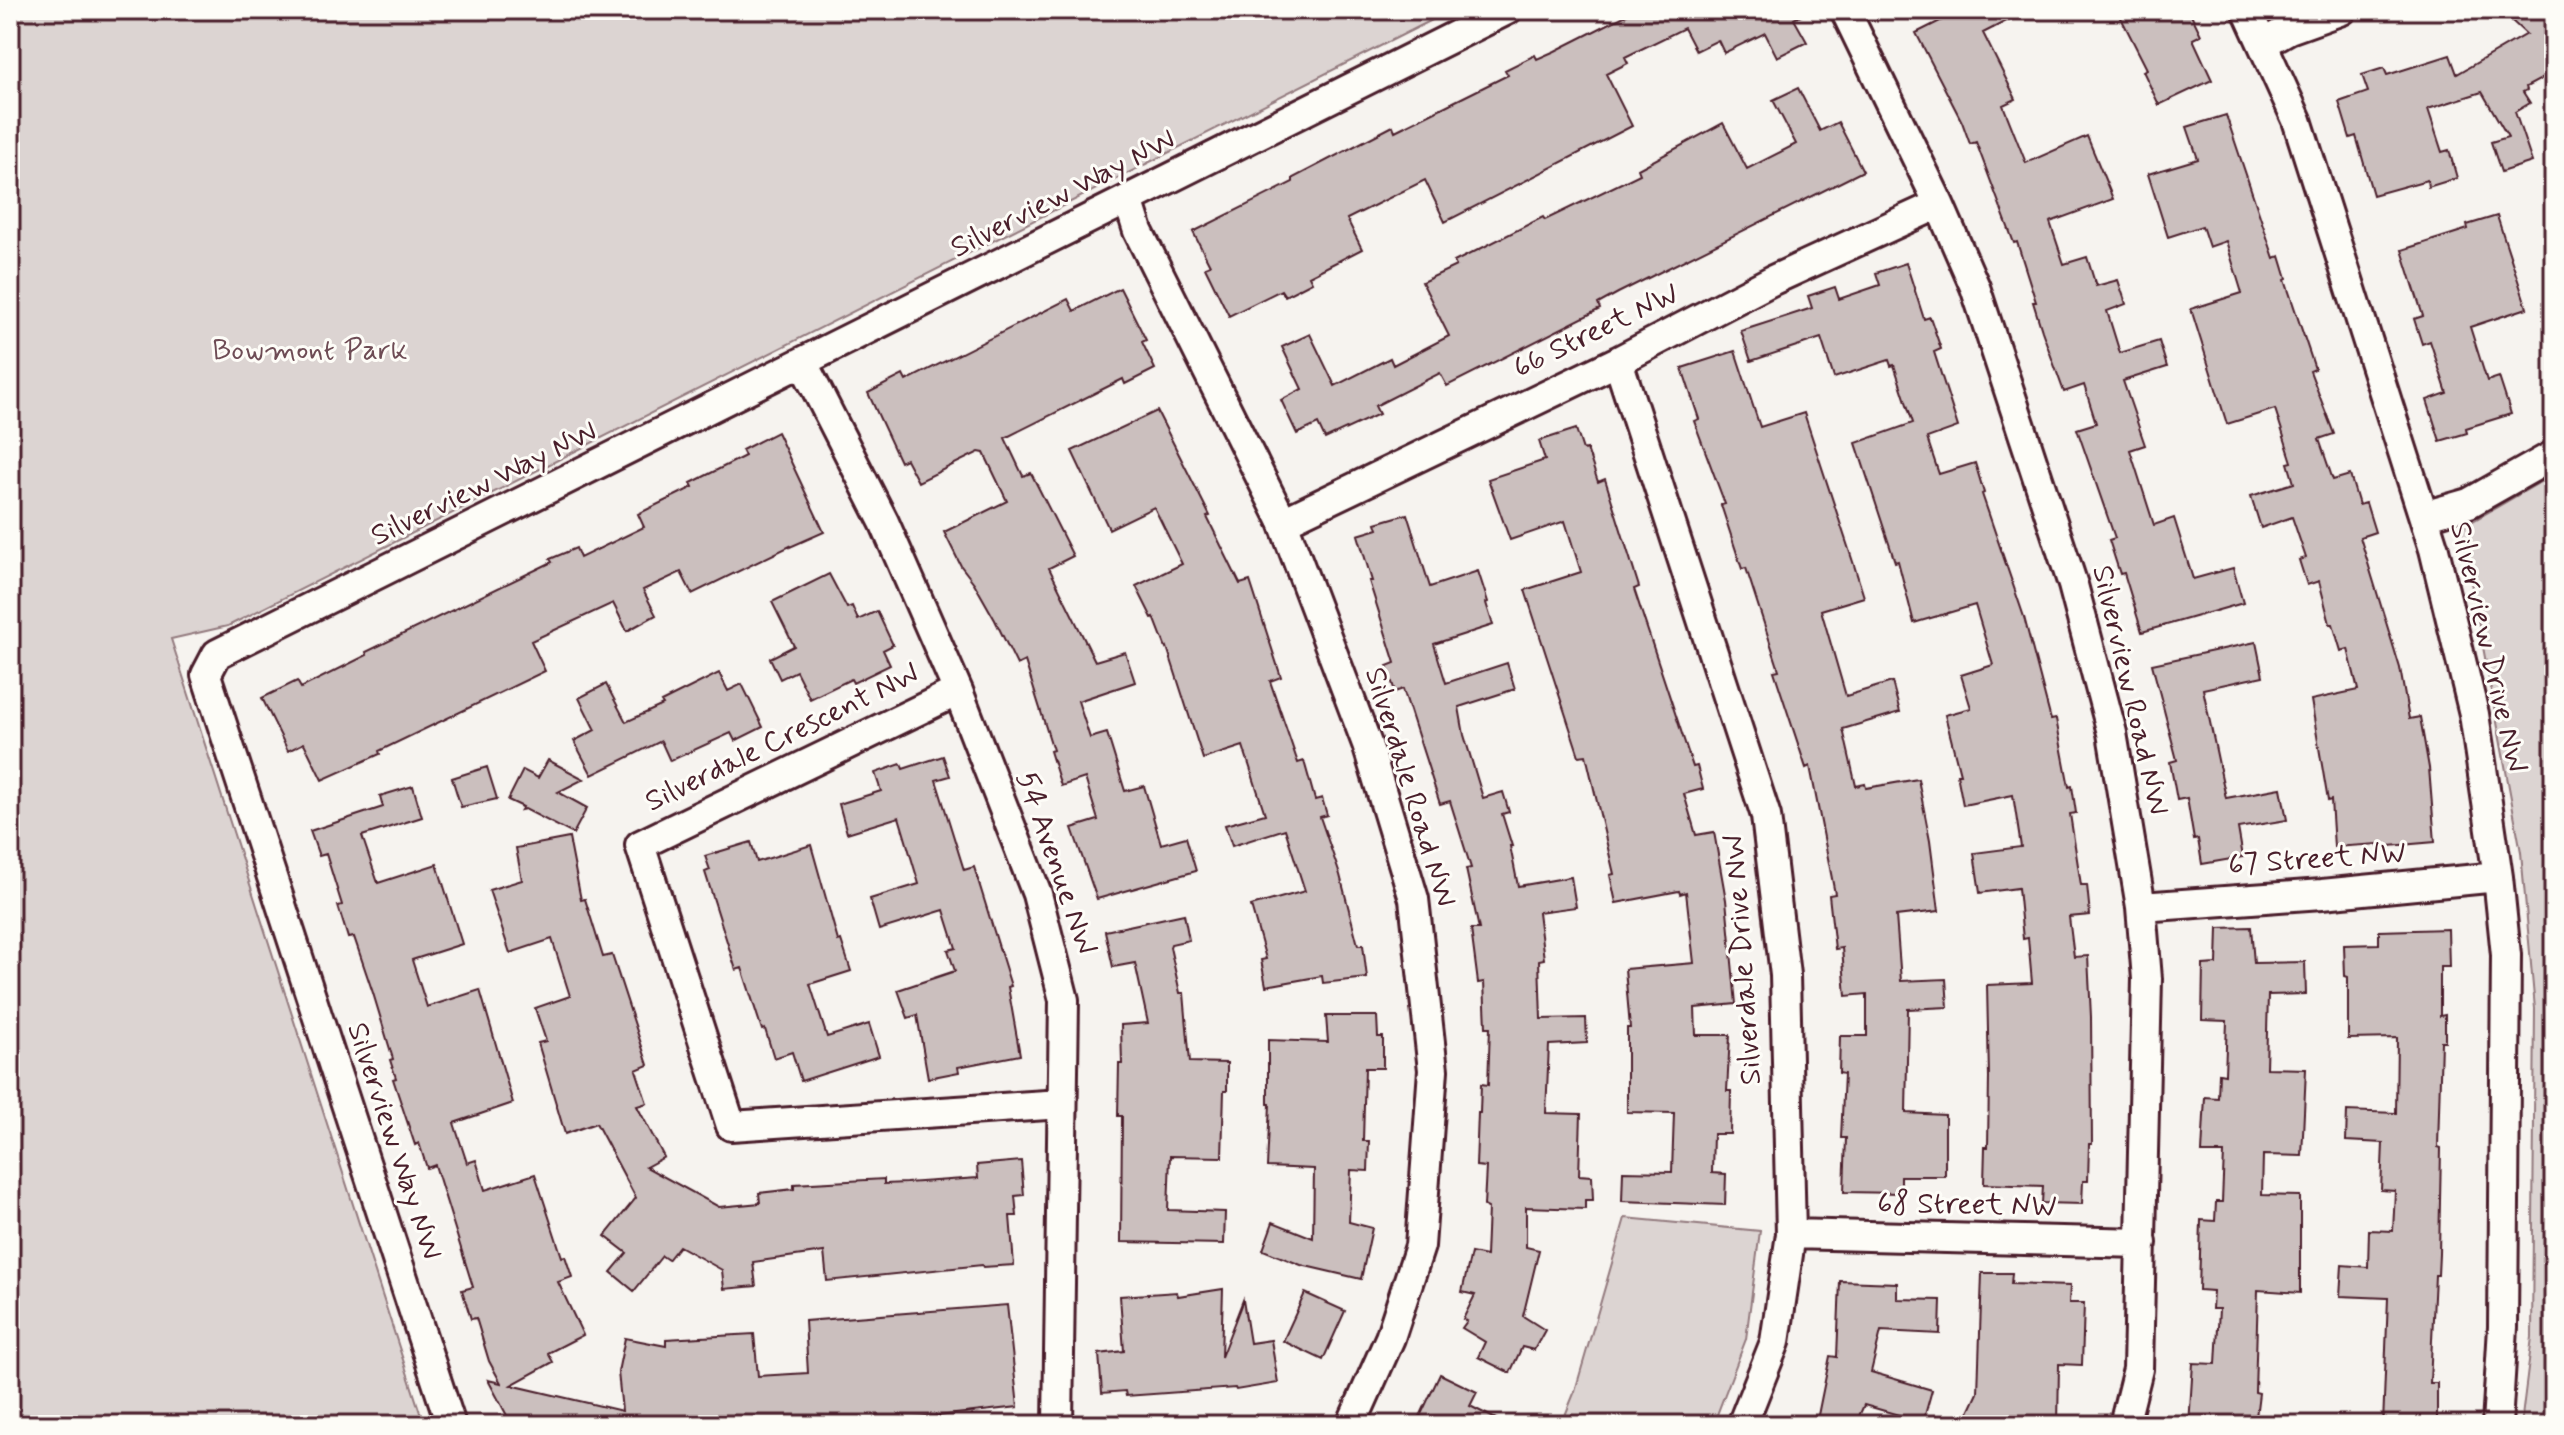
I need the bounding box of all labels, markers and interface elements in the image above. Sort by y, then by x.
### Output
street label: Silverview Way NW [944,121,1182,267]
street label: 66 Street NW [1507,274,1685,388]
park label: Bowmont Park [212,331,408,370]
street label: Silverview Way NW [364,412,604,556]
street label: Silverview Drive NW [2440,518,2536,776]
street label: Silverview Road NW [2082,561,2178,819]
street label: Silverdale Crescent NW [639,655,925,821]
street label: Silverdale Road NW [1355,663,1465,911]
street label: 54 Avenue NW [1006,766,1106,960]
street label: 67 Street NW [2227,833,2407,885]
street label: Silverdale Drive NW [1715,834,1771,1086]
street label: Silverview Way NW [337,1018,451,1264]
street label: 68 Street NW [1877,1184,2057,1226]

